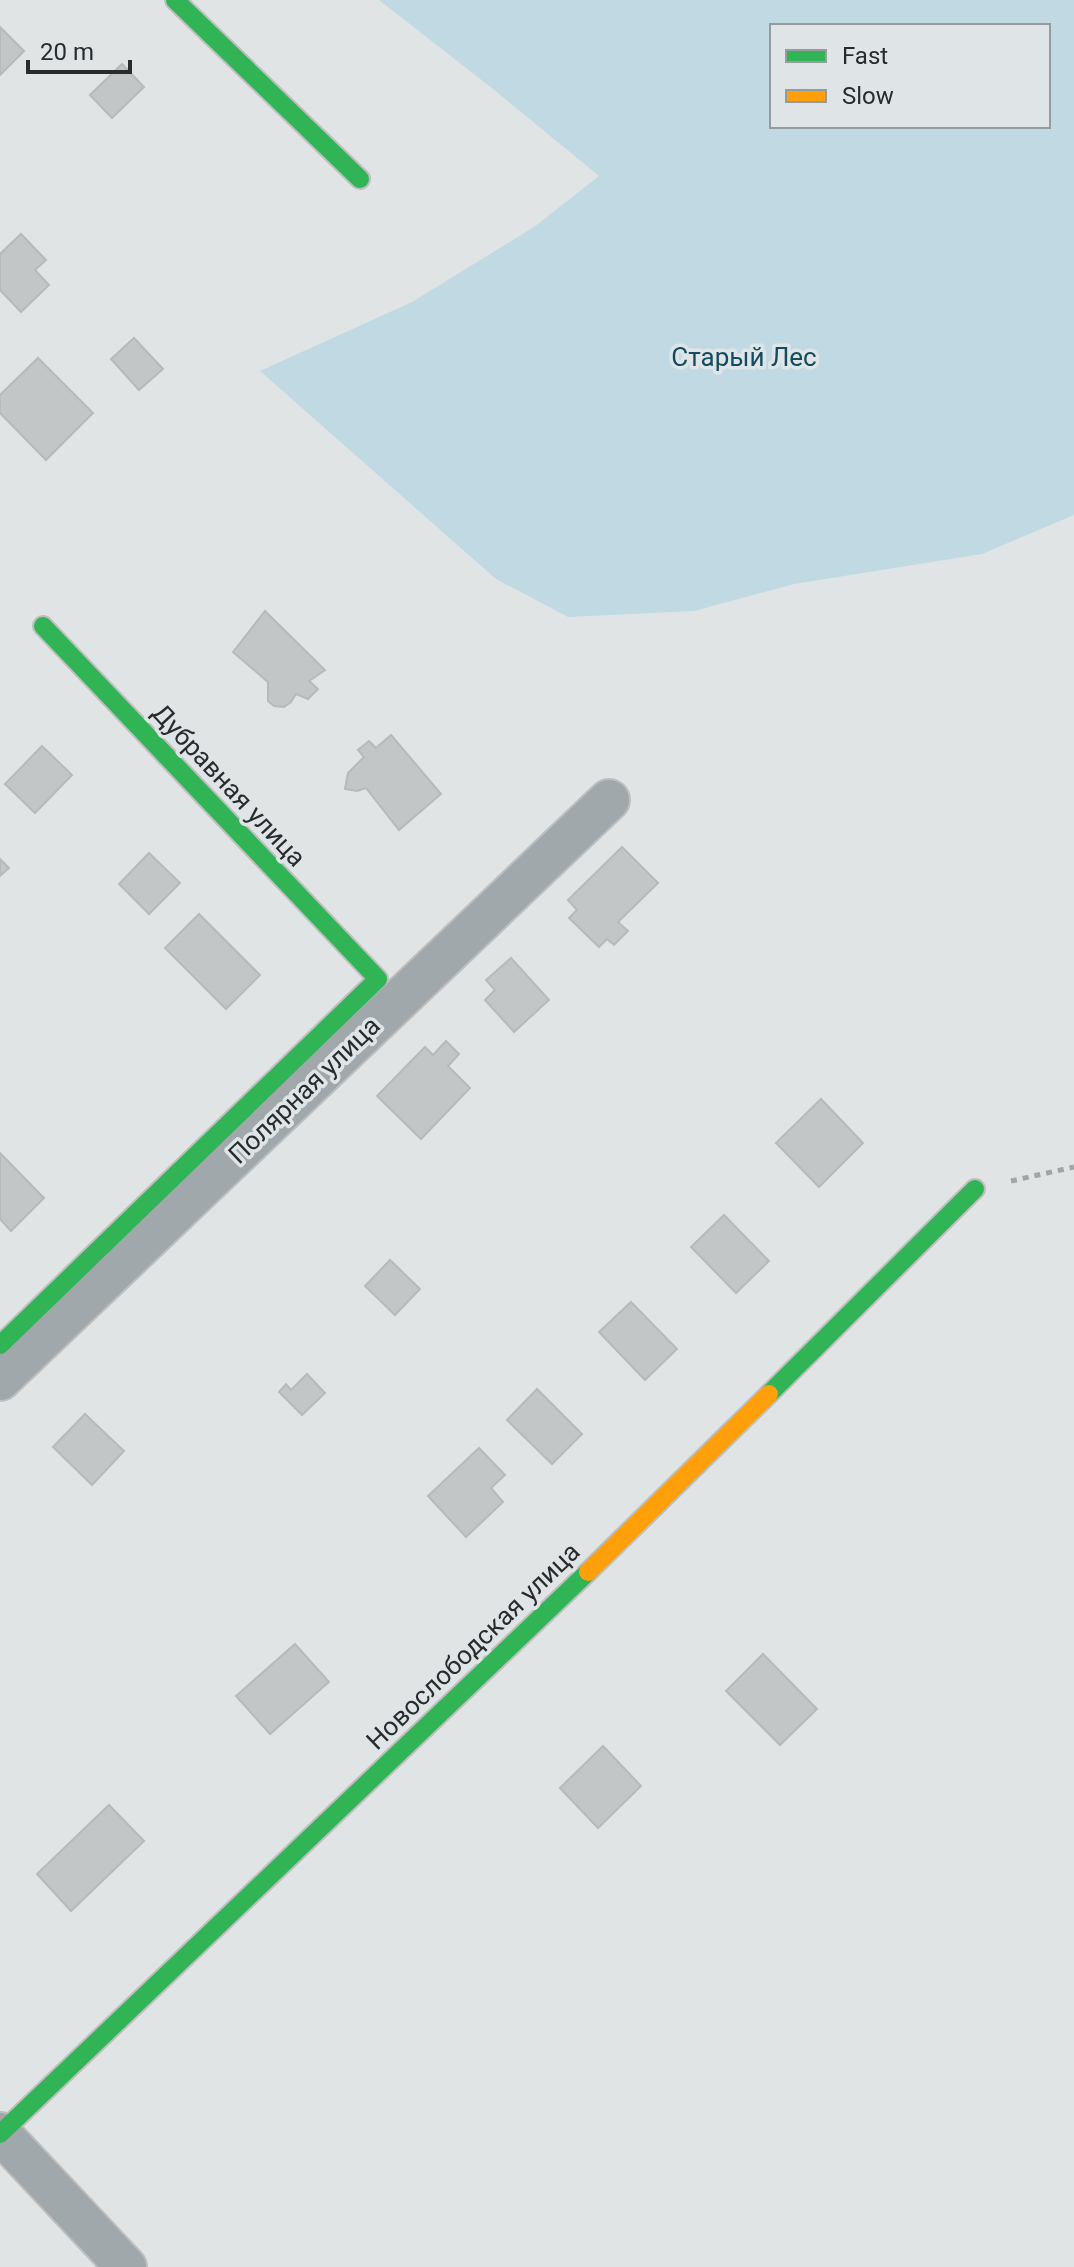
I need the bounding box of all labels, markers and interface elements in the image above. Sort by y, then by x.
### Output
scale bar [28,24,130,74]
legend [770,24,1050,128]
text: 20 m [40,38,94,66]
text: Fast [842,42,888,70]
text: Slow [842,82,894,110]
park label: Старый Лес [671,342,817,372]
street label: Дубравная улица [146,698,312,872]
street label: Полярная улица [222,1010,386,1170]
street label: Новослободская улица [360,1536,586,1756]

